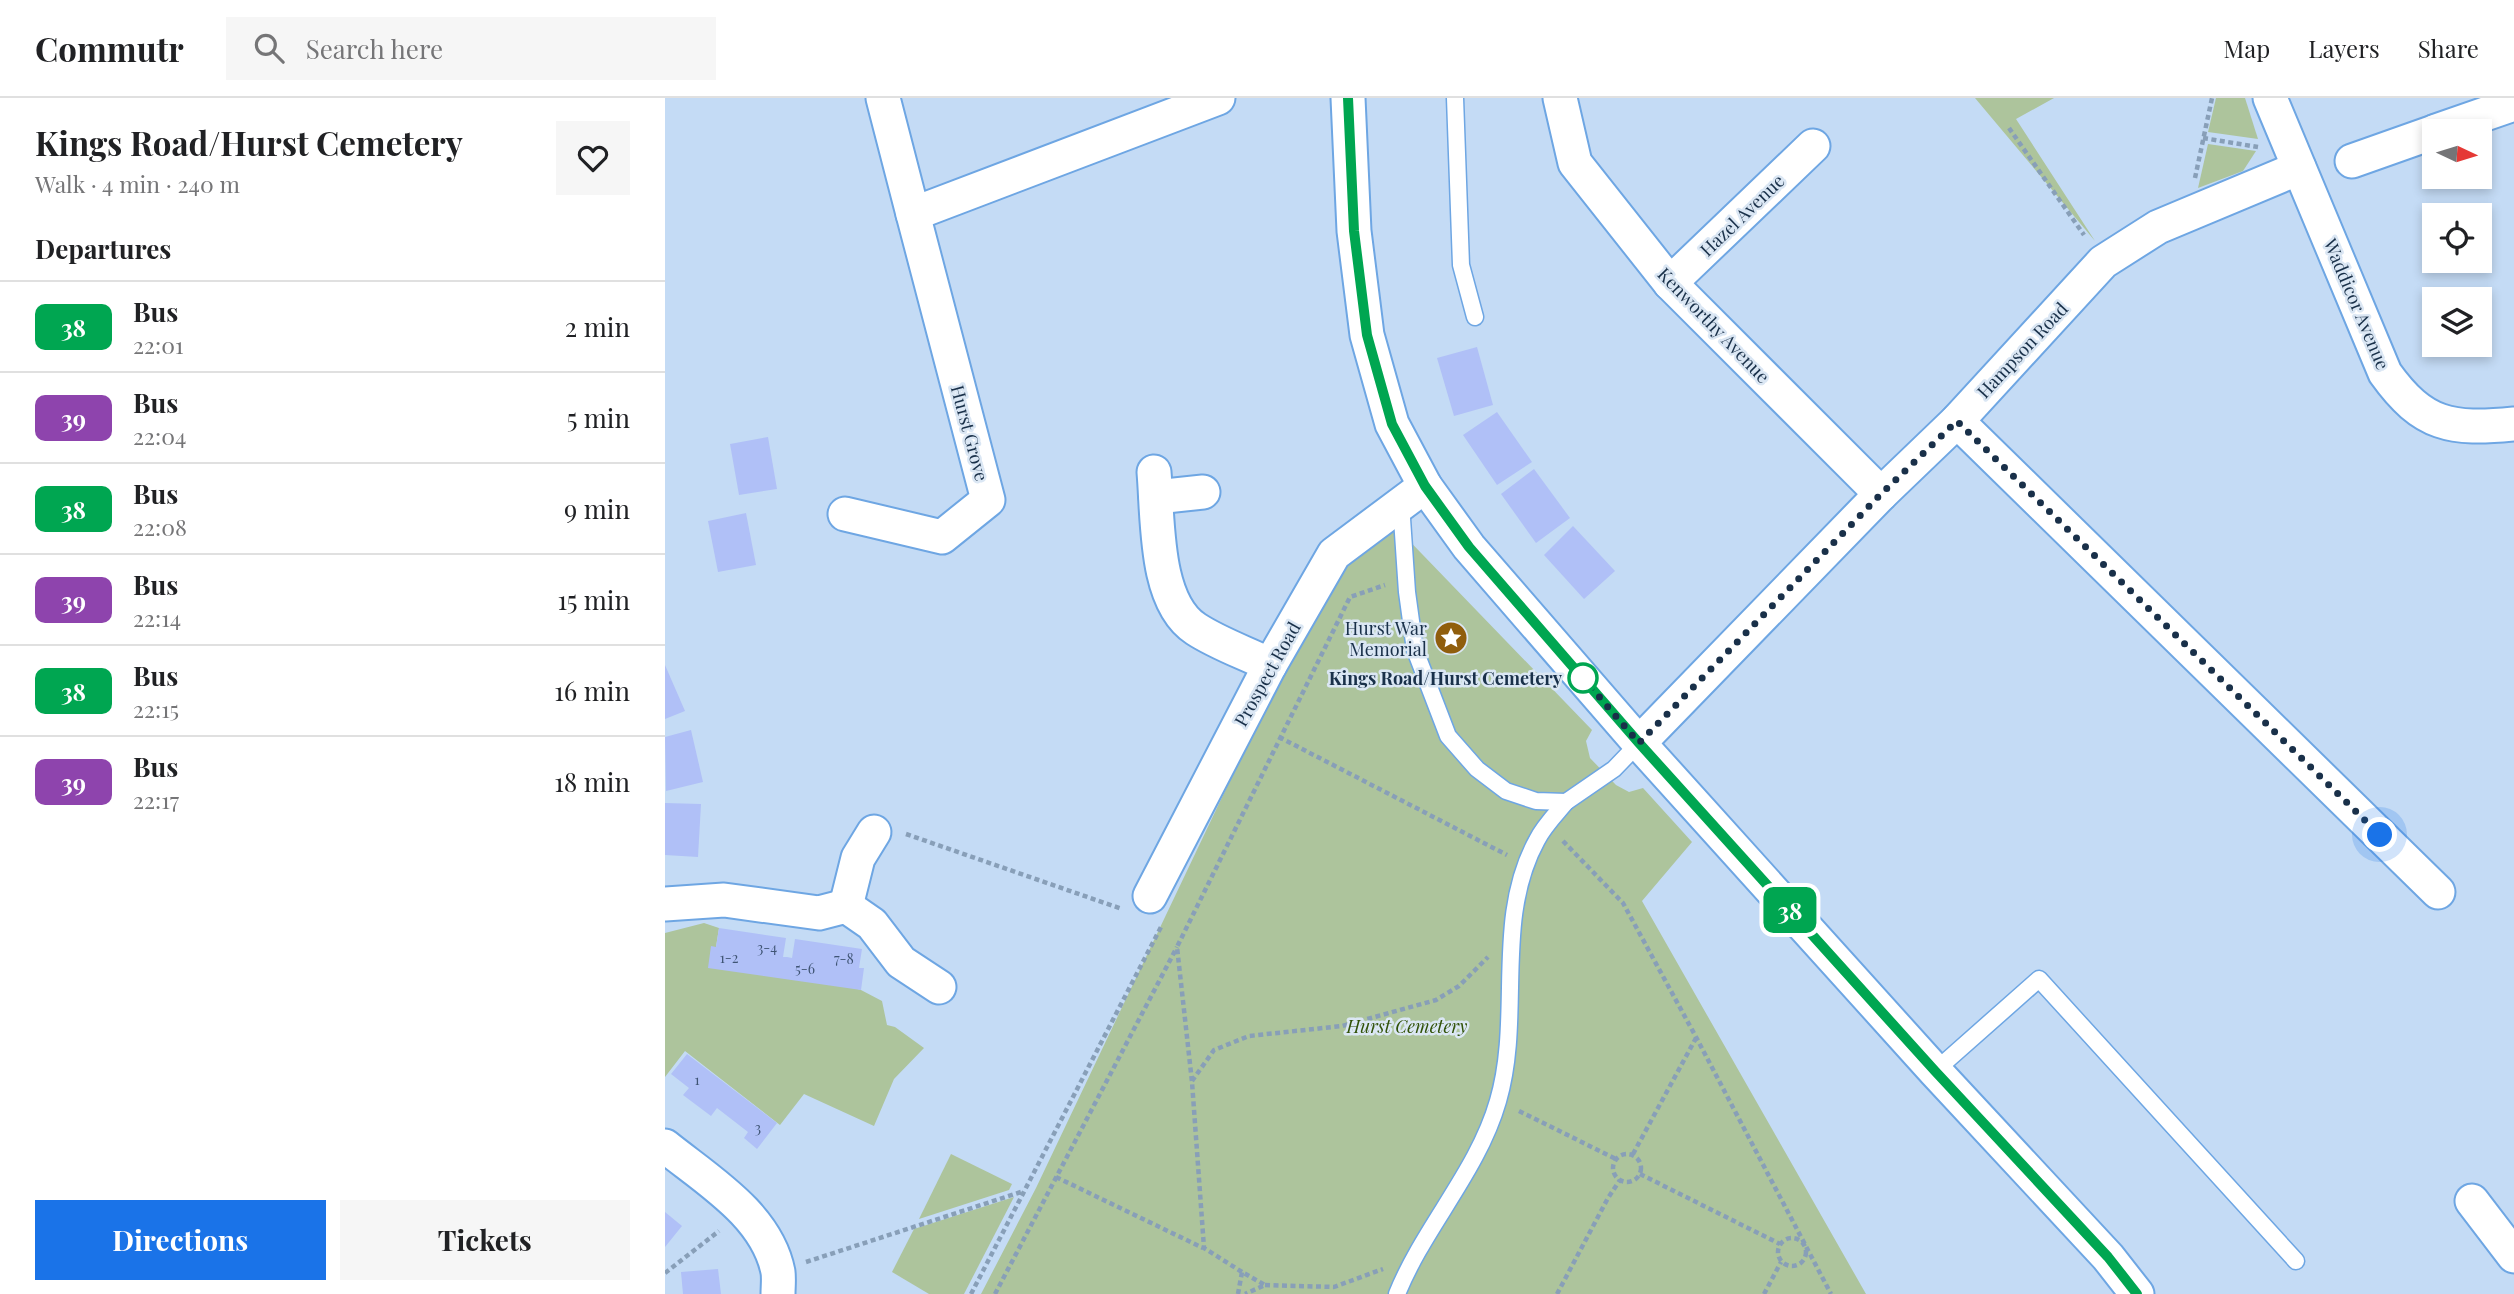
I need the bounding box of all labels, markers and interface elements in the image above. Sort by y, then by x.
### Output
search box [226,17,716,80]
text: Commutr [35,26,184,70]
icon: search [250,29,288,67]
text: Search here [306,31,443,66]
text: Map [2224,32,2270,64]
text: Layers [2308,32,2380,64]
text: Share [2418,32,2479,64]
north arrow [2422,119,2492,189]
map controls [2422,119,2492,357]
text: Kings Road/Hurst Cemetery [35,120,463,164]
button: heart [556,121,630,195]
text: Walk · 4 min · 240 m [35,168,240,199]
street label: Hazel Avenue [1695,169,1789,261]
button: locate [2422,203,2492,273]
text: Departures [35,231,171,266]
street label: Waddicor Avenue [2318,234,2395,373]
street label: Kenworthy Avenue [1653,262,1775,388]
button: layers [2422,287,2492,357]
text: Bus [133,294,178,329]
street label: Hampson Road [1971,296,2073,403]
text: 2 min [565,309,630,344]
text: 38 [61,311,86,343]
text: 22:01 [133,329,183,360]
street label: Hurst Grove [946,382,994,484]
text: Bus [133,385,178,420]
text: 5 min [567,400,630,435]
text: 39 [61,402,86,434]
text: 22:04 [133,420,186,451]
text: Bus [133,476,178,511]
text: 9 min [564,491,630,526]
text: 38 [61,493,86,525]
text: 22:08 [133,511,187,542]
text: Bus [133,567,178,602]
text: 15 min [558,582,630,617]
text: 39 [61,584,86,616]
text: 22:14 [133,602,181,633]
place label: Hurst War Memorial [1345,616,1427,661]
street label: Prospect Road [1228,617,1306,731]
place icon: Hurst War Memorial [1432,619,1470,657]
text: Bus [133,658,178,693]
marker: Kings Road/Hurst Cemetery [1568,663,1598,693]
place label: Kings Road/Hurst Cemetery [1329,666,1563,690]
text: 16 min [554,673,630,708]
text: 38 [61,675,86,707]
text: 22:15 [133,693,179,724]
text: Bus [133,749,178,784]
text: 18 min [554,764,630,799]
text: 39 [61,766,86,798]
text: 22:17 [133,784,179,815]
your location [2362,817,2397,852]
line badge: 38 [1759,887,1821,933]
text: 38 [1777,894,1803,926]
house number: 3-4 [757,938,777,957]
house number: 1-2 [720,948,739,967]
house number: 7-8 [834,949,854,968]
house number: 5-6 [795,959,815,978]
park label: Hurst Cemetery [1346,1014,1468,1038]
house number: 1 [694,1070,700,1089]
house number: 3 [755,1118,761,1137]
button: Directions [35,1200,326,1280]
button: Tickets [340,1200,630,1280]

